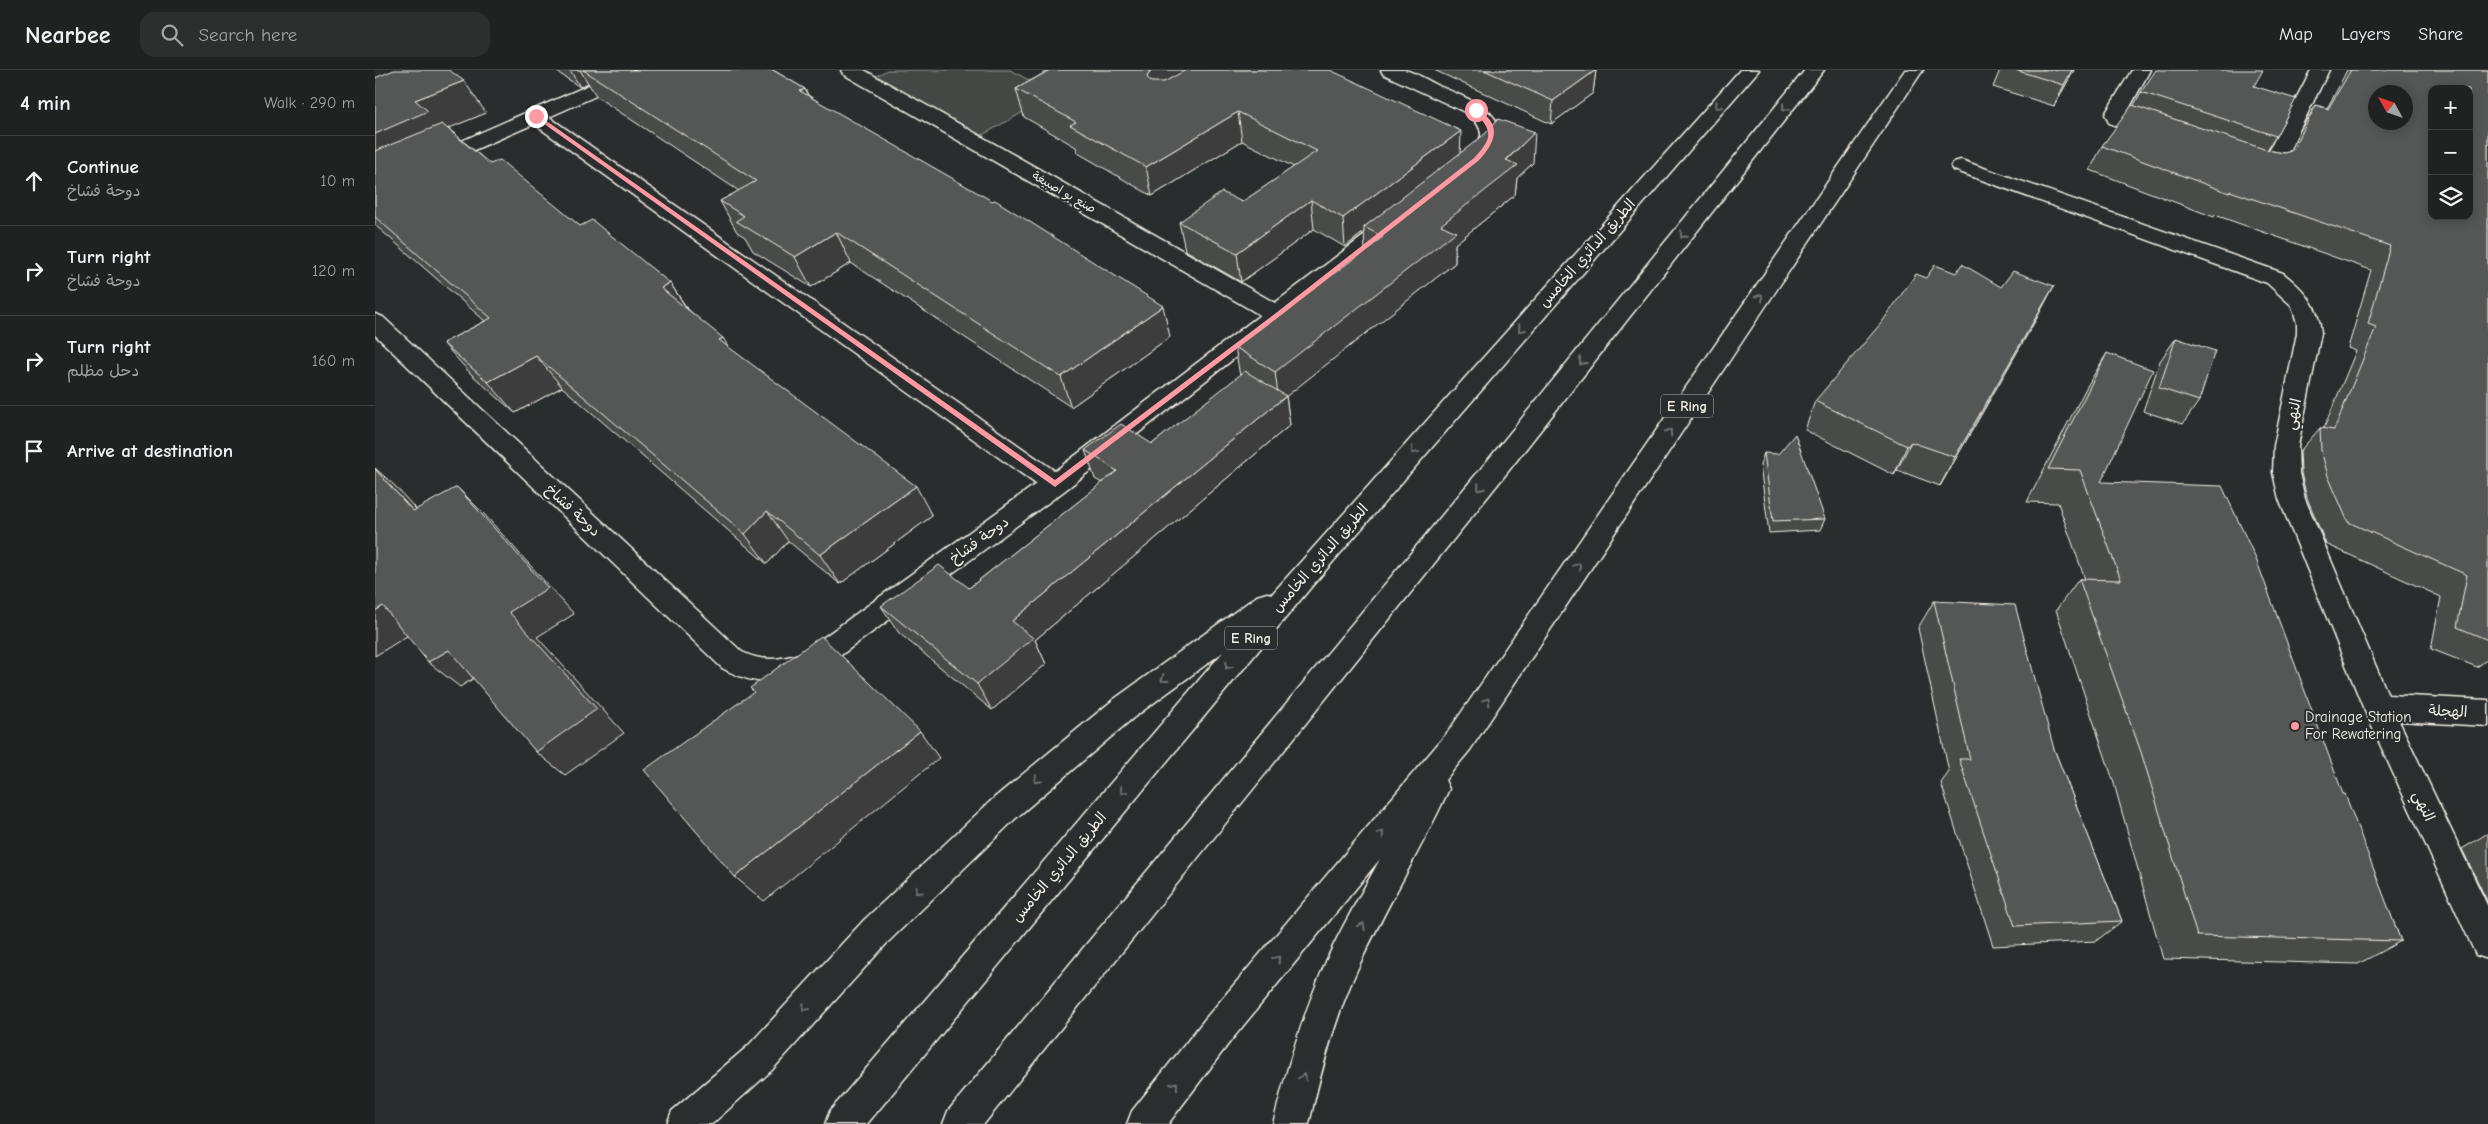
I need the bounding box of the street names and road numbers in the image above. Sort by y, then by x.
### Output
street label: صنع بو اصبيغة [1029,168,1098,218]
street label: الطريق الدائري الخامس [1535,195,1641,312]
road number: E Ring [1661,394,1713,418]
street label: النهي [2281,397,2309,432]
street label: دوحة فشاخ [541,480,604,541]
street label: الطريق الدائري الخامس [1268,500,1374,617]
street label: دوحة فشاخ [946,512,1013,568]
road number: E Ring [1225,626,1277,650]
street label: الهجلة [2428,701,2468,721]
street label: النهي [2406,788,2439,826]
street label: الطريق الدائري الخامس [1008,808,1112,927]

